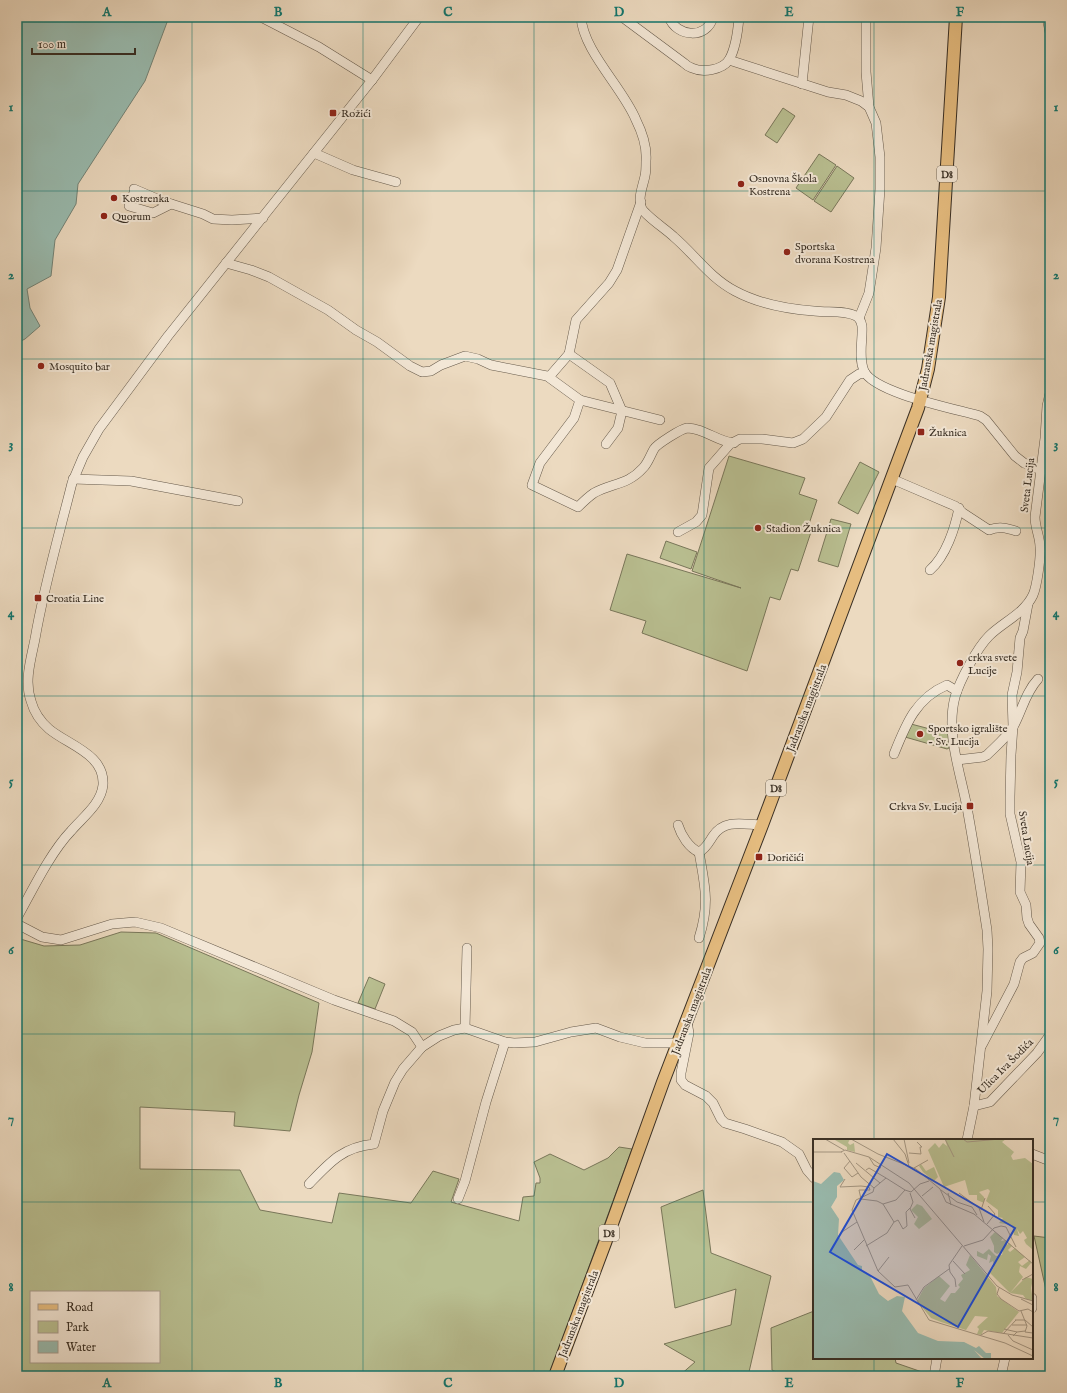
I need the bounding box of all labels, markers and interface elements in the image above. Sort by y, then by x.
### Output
text: A [102,4,113,21]
text: B [274,4,283,21]
text: C [443,4,453,21]
text: D [614,4,625,21]
text: E [784,4,794,21]
text: F [956,4,965,21]
scale bar [32,30,135,56]
text: 100 m [38,37,66,52]
text: 1 [9,99,14,116]
text: 1 [1054,99,1059,116]
place label: Rožići [341,107,371,121]
marker: Rožići [328,108,338,118]
road number: D8 [937,166,957,182]
place label: Osnovna Škola Kostrena [749,172,817,199]
marker: Osnovna Škola Kostrena [736,179,746,189]
place label: Kostrenka [122,192,169,206]
marker: Kostrenka [109,193,119,203]
place label: Quorum [112,210,151,224]
marker: Quorum [99,211,109,221]
place label: Sportska dvorana Kostrena [795,240,875,267]
marker: Sportska dvorana Kostrena [782,247,792,257]
text: 2 [8,267,14,284]
text: 2 [1053,267,1059,284]
street label: Jadranska magistrala [916,298,946,394]
place label: Mosquito bar [49,360,110,374]
marker: Mosquito bar [36,361,46,371]
place label: Žuknica [929,426,967,440]
marker: Žuknica [916,427,926,437]
text: 3 [9,436,14,453]
text: 3 [1054,436,1059,453]
street label: Sveta Lucija [1018,457,1038,513]
place label: Stadion Žuknica [766,522,841,536]
marker: Stadion Žuknica [753,523,763,533]
place label: Croatia Line [46,592,104,606]
marker: Croatia Line [33,593,43,603]
text: 4 [8,605,15,622]
text: 4 [1053,605,1060,622]
place label: crkva svete Lucije [968,651,1017,678]
marker: crkva svete Lucije [955,658,965,668]
street label: Jadranska magistrala [783,662,830,756]
place label: Sportsko igralište - Sv. Lucija [928,722,1008,749]
marker: Sportsko igralište - Sv. Lucija [915,729,925,739]
text: 5 [9,773,14,790]
text: 5 [1054,773,1059,790]
road number: D8 [766,780,786,796]
place label: Crkva Sv. Lucija [889,800,962,814]
marker: Crkva Sv. Lucija [965,801,975,811]
street label: Sveta Lucija [1015,810,1037,867]
place label: Doričići [767,851,804,865]
marker: Doričići [754,852,764,862]
text: 6 [8,942,14,959]
text: 6 [1053,942,1059,959]
street label: Jadranska magistrala [668,965,715,1059]
street label: Ulica Iva Šodića [975,1036,1037,1098]
text: 7 [8,1111,14,1128]
text: 7 [1053,1111,1059,1128]
inset map [813,1139,1033,1359]
road number: D8 [599,1225,619,1241]
street label: Jadranska magistrala [555,1268,602,1362]
text: 8 [8,1279,14,1296]
text: 8 [1053,1279,1059,1296]
legend [30,1291,160,1363]
text: Road [66,1300,94,1315]
text: Park [66,1320,89,1335]
text: Water [66,1340,97,1355]
text: A [102,1375,113,1392]
text: B [274,1375,283,1392]
text: C [443,1375,453,1392]
text: D [614,1375,625,1392]
text: E [784,1375,794,1392]
text: F [956,1375,965,1392]

